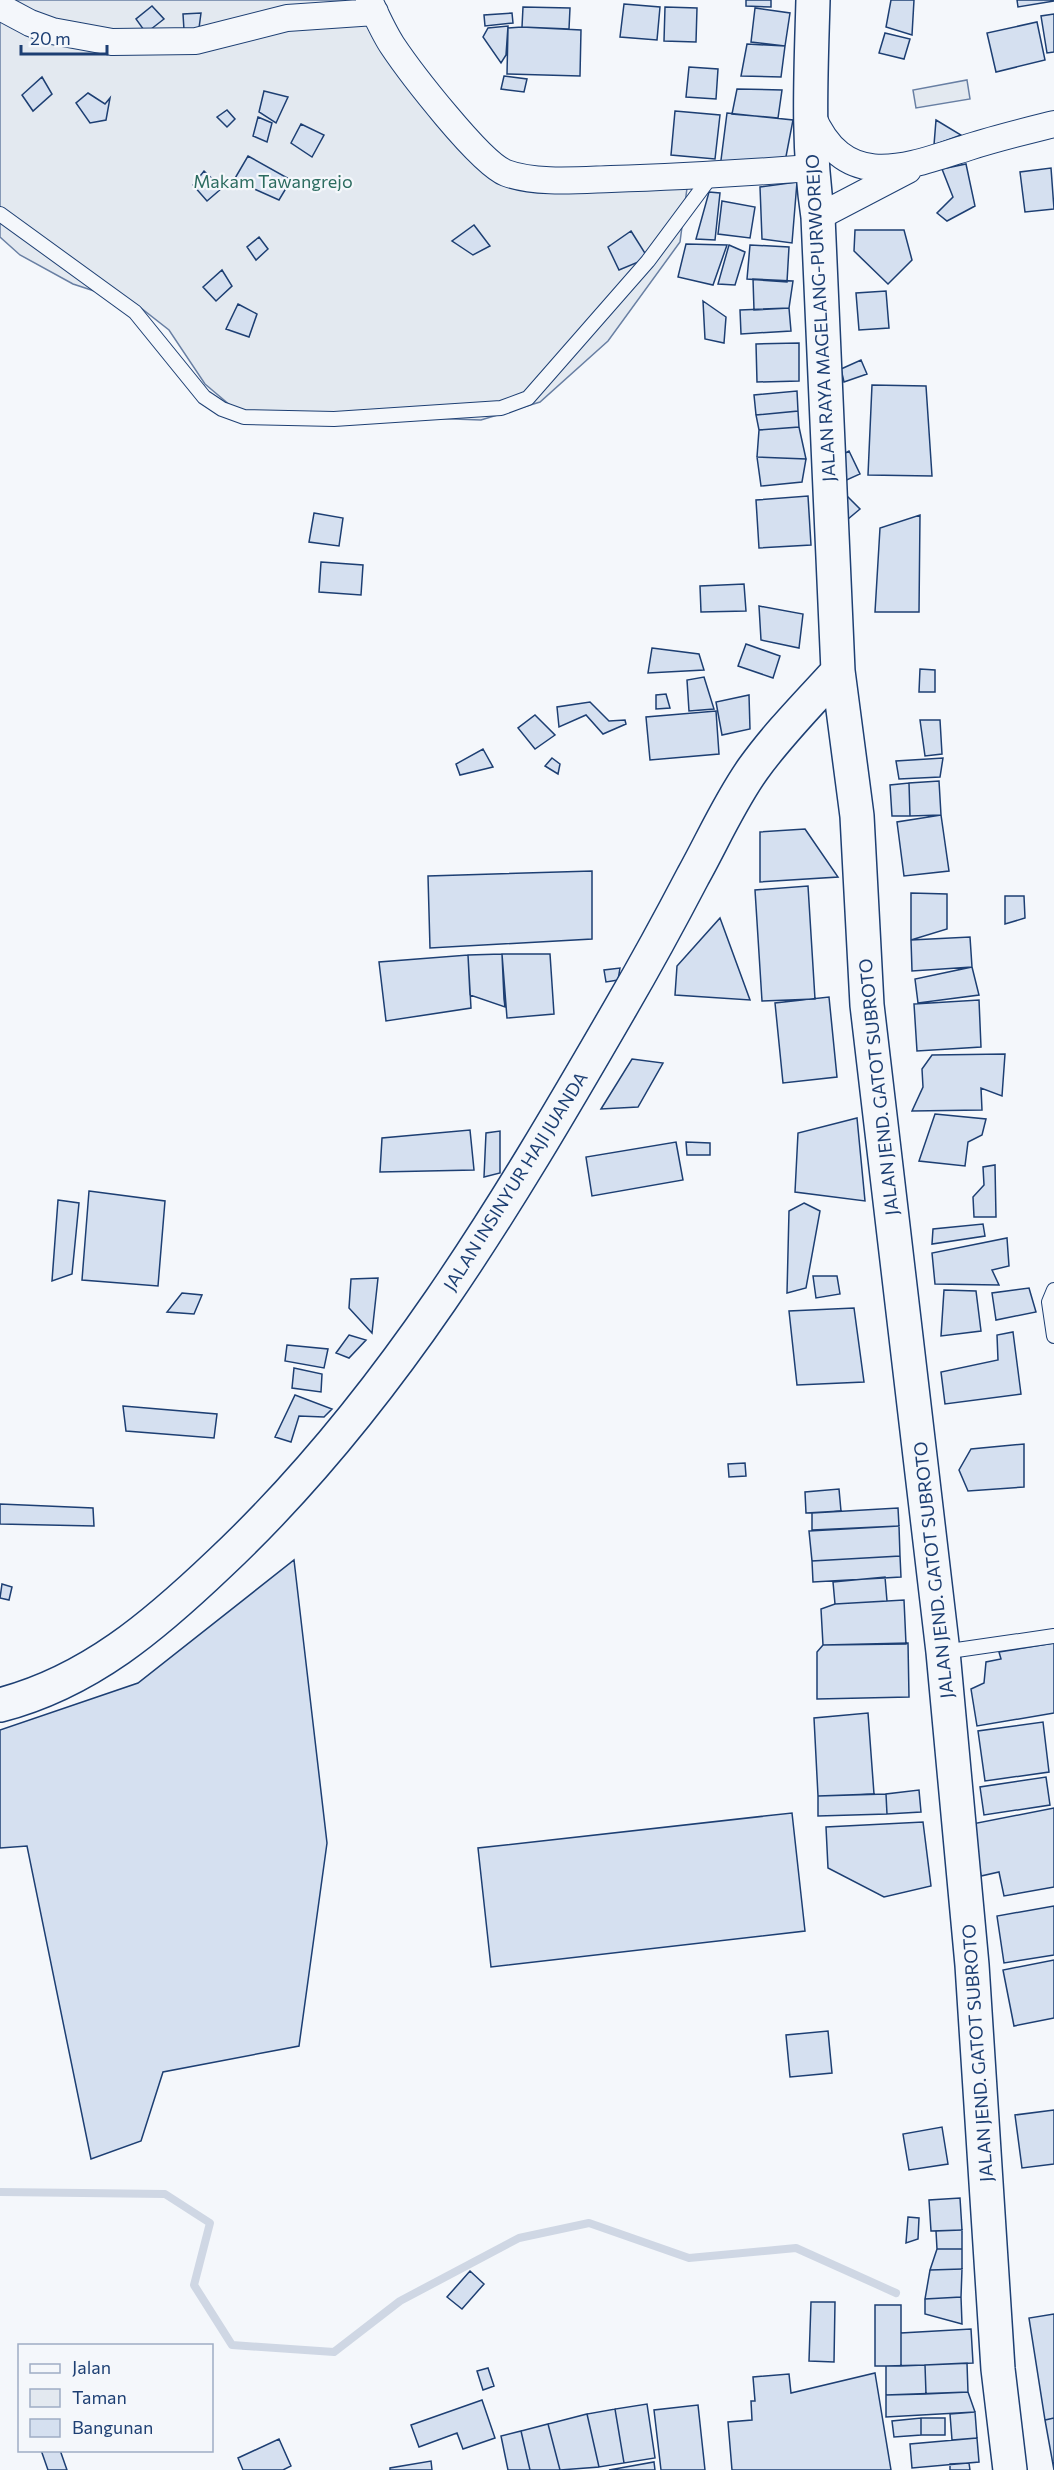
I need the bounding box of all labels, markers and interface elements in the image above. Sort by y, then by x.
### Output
scale bar [21,18,106,56]
text: 20 m [30,27,71,49]
street label: JALAN RAYA MAGELANG-PURWOREJO [800,154,840,482]
park label: Makam Tawangrejo [193,170,353,192]
street label: JALAN JEND. GATOT SUBROTO [854,957,902,1217]
street label: JALAN INSINYUR HAJI JUANDA [438,1067,592,1295]
street label: JALAN JEND. GATOT SUBROTO [909,1440,957,1700]
street label: JALAN JEND. GATOT SUBROTO [957,1923,997,2183]
legend [18,2344,213,2452]
text: Jalan [72,2356,111,2378]
text: Taman [72,2386,127,2408]
text: Bangunan [72,2416,153,2438]

